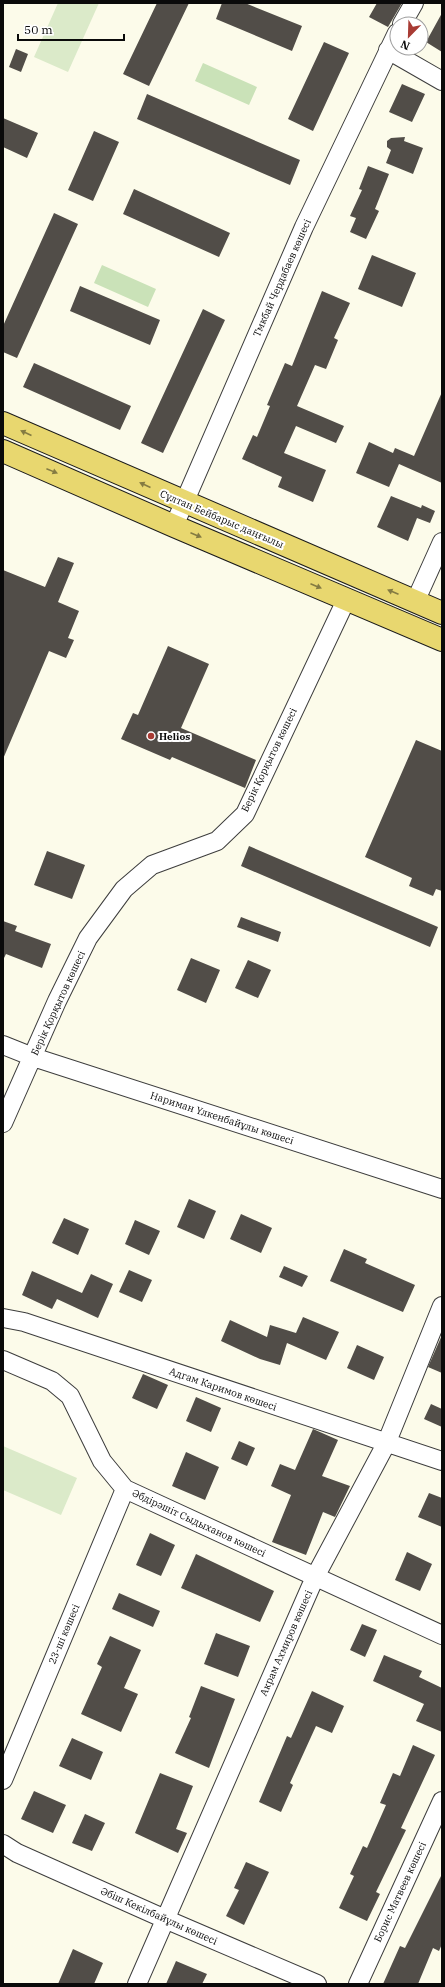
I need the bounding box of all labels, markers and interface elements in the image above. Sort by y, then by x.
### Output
scale bar [18,16,124,42]
north arrow [389,16,429,56]
text: 50 m [24,22,53,37]
text: N [398,37,412,53]
street label: Тмкбай Чердабаев көшесі [250,217,314,339]
one-way arrow [21,430,32,436]
one-way arrow [46,468,57,474]
one-way arrow [139,482,151,488]
street label: Сұлтан Бейбарыс даңғылы [158,487,286,551]
one-way arrow [191,533,203,539]
one-way arrow [311,583,323,589]
one-way arrow [388,589,399,595]
street label: Берік Қорқытов көшесі [238,706,300,814]
place label: Helios [159,730,190,743]
marker: Helios [146,731,156,741]
street label: Берік Қорқытов көшесі [28,949,88,1057]
street label: Нариман Үлкенбайұлы көшесі [149,1089,295,1147]
street label: Адгам Каримов көшесі [167,1364,279,1414]
street label: Әбдірәшіт Сыдыханов көшесі [130,1486,268,1560]
street label: Акрам Ахмиров көшесі [257,1588,315,1698]
street label: 23-шi көшесi [46,1602,82,1666]
street label: Борис Матвеев көшесі [371,1840,429,1944]
street label: Әбіш Кекілбайұлы көшесі [99,1884,219,1948]

